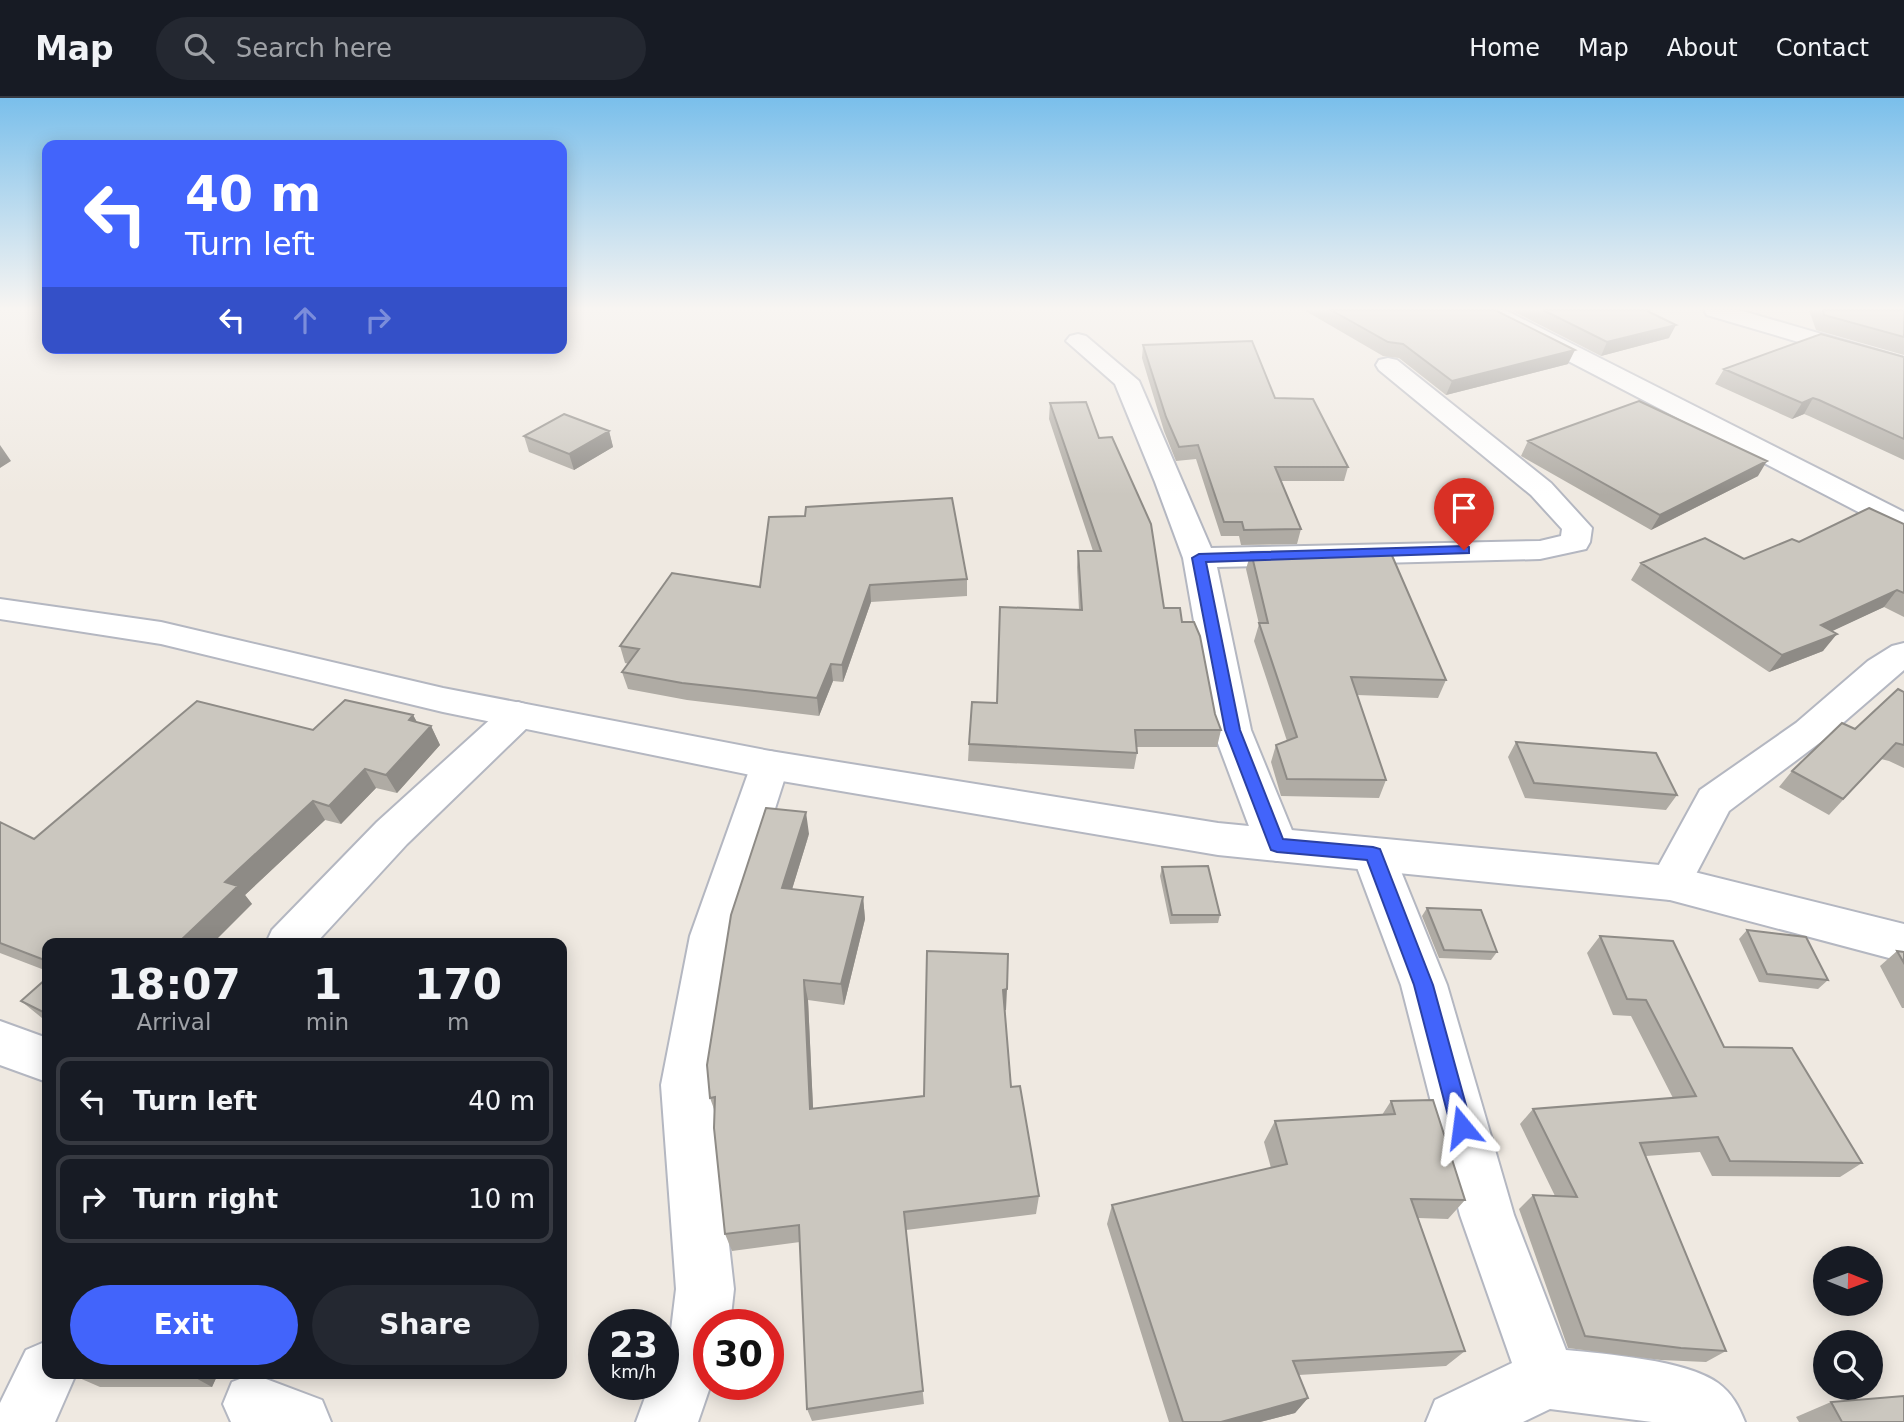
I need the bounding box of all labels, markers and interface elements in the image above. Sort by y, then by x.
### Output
search box [156,17,646,80]
text: Map [35,29,114,68]
icon: search [180,29,218,67]
text: Search here [236,33,392,63]
text: Home [1469,34,1540,62]
text: Map [1578,34,1629,62]
text: About [1667,34,1738,62]
text: Contact [1776,34,1869,62]
text: 40 m [185,166,321,223]
icon: left [70,168,161,259]
text: Turn left [185,225,315,263]
icon: left [213,301,251,339]
icon: ahead [286,301,324,339]
icon: right [359,301,397,339]
pin [1434,478,1494,550]
icon: arrive [1445,489,1483,527]
text: 18:07 [107,960,241,1009]
text: 1 [313,960,342,1009]
text: 170 [414,960,502,1009]
text: Arrival [137,1009,211,1035]
text: min [306,1009,349,1035]
text: m [447,1009,469,1035]
icon: left [74,1082,112,1120]
text: Turn left [133,1086,257,1116]
text: 40 m [468,1086,535,1116]
position arrow [1425,1090,1499,1164]
icon: right [74,1180,112,1218]
text: Turn right [133,1184,278,1214]
text: 10 m [468,1184,535,1214]
north arrow [1813,1246,1883,1316]
map controls [1813,1246,1883,1400]
button: Exit [70,1285,298,1365]
button: Share [312,1285,539,1365]
speed limit sign: 30 [693,1309,784,1400]
text: 23 [609,1325,658,1365]
button: search [1813,1330,1883,1400]
text: km/h [611,1361,656,1382]

